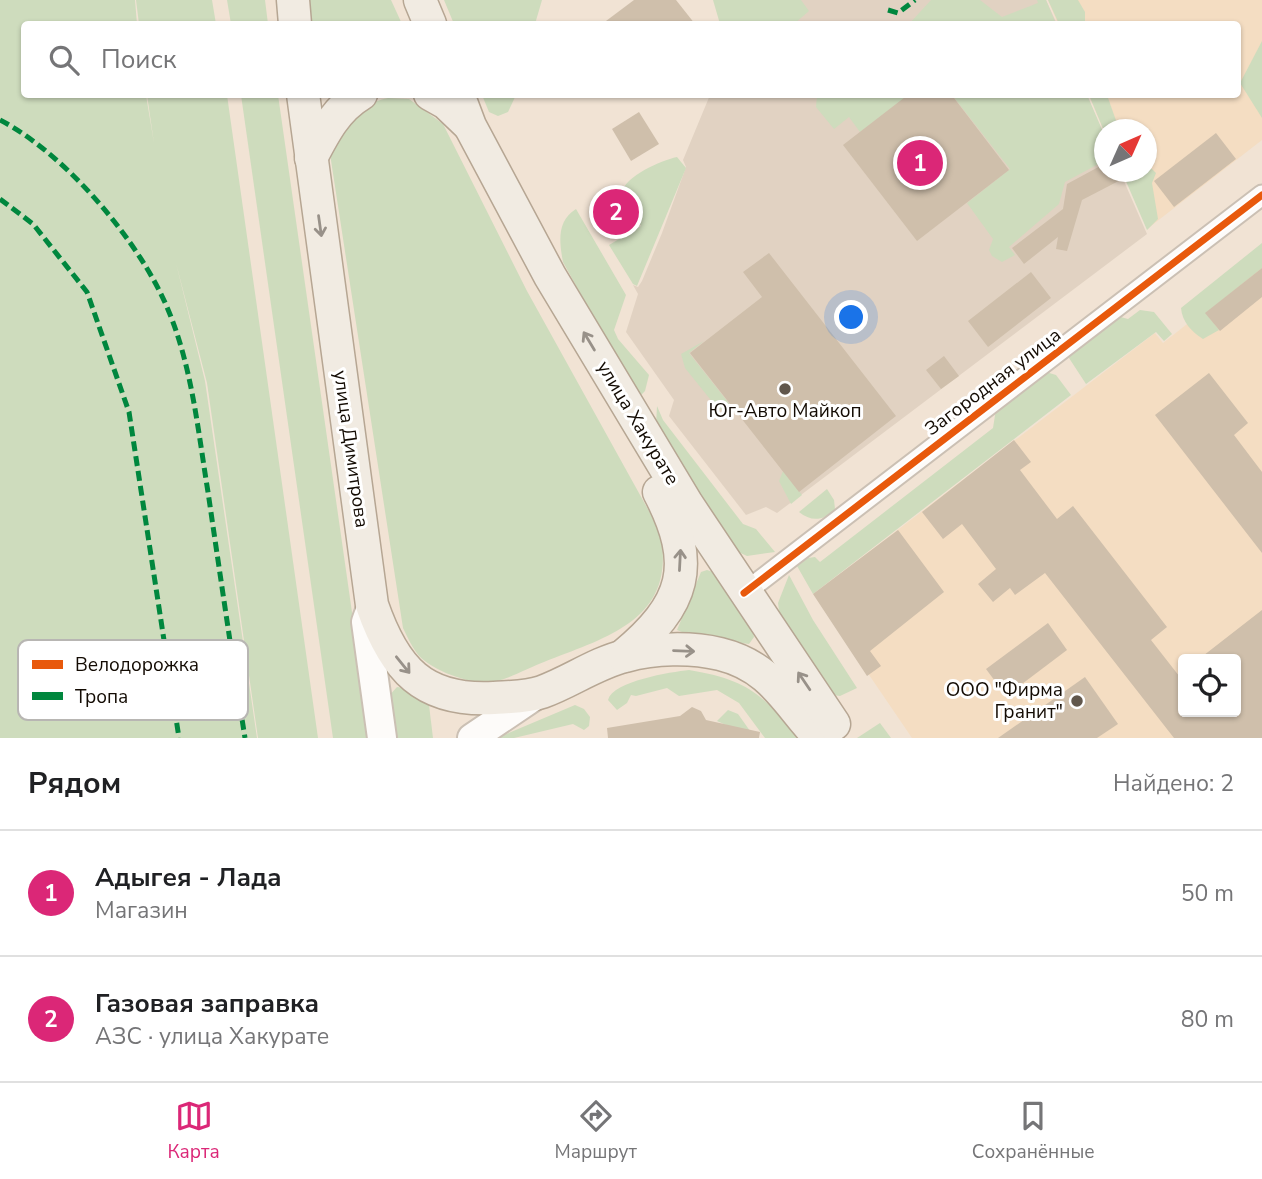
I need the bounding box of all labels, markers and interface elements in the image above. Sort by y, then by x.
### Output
search box [21,21,1241,98]
icon: search [45,41,83,79]
text: Поиск [101,42,177,77]
north arrow [1094,119,1157,182]
pin: 1 [897,137,943,189]
pin: 2 [593,186,639,238]
one-way arrow [314,214,327,237]
your location [834,300,868,334]
street label: Загородная улица [920,322,1066,442]
one-way arrow [582,332,596,352]
street label: улица Хакурате [591,356,685,490]
street label: улица Димитрова [327,369,375,529]
marker: Юг-Авто Майкоп [777,381,793,397]
place label: Юг-Авто Майкоп [708,398,862,424]
one-way arrow [674,549,687,572]
legend [18,640,248,720]
one-way arrow [672,644,695,657]
text: Велодорожка [75,652,199,678]
map controls [1178,654,1241,717]
button: locate [1178,654,1241,717]
one-way arrow [395,655,410,674]
one-way arrow [797,671,811,691]
place label: ООО "Фирма Гранит" [946,677,1063,725]
text: Тропа [75,684,128,710]
marker: ООО "Фирма Гранит" [1069,693,1085,709]
text: Рядом [28,763,121,804]
text: Найдено: 2 [1113,768,1234,799]
text: Адыгея - Лада [95,860,282,895]
text: 1 [44,878,58,909]
text: 50 m [1181,878,1234,909]
text: Магазин [95,895,188,926]
text: Газовая заправка [95,986,319,1021]
text: 2 [44,1004,58,1035]
text: 80 m [1181,1004,1234,1035]
text: АЗС · улица Хакурате [95,1021,329,1052]
tab: Карта [167,1097,220,1165]
tab: Маршрут [555,1097,637,1165]
tab: Сохранённые [972,1097,1095,1165]

